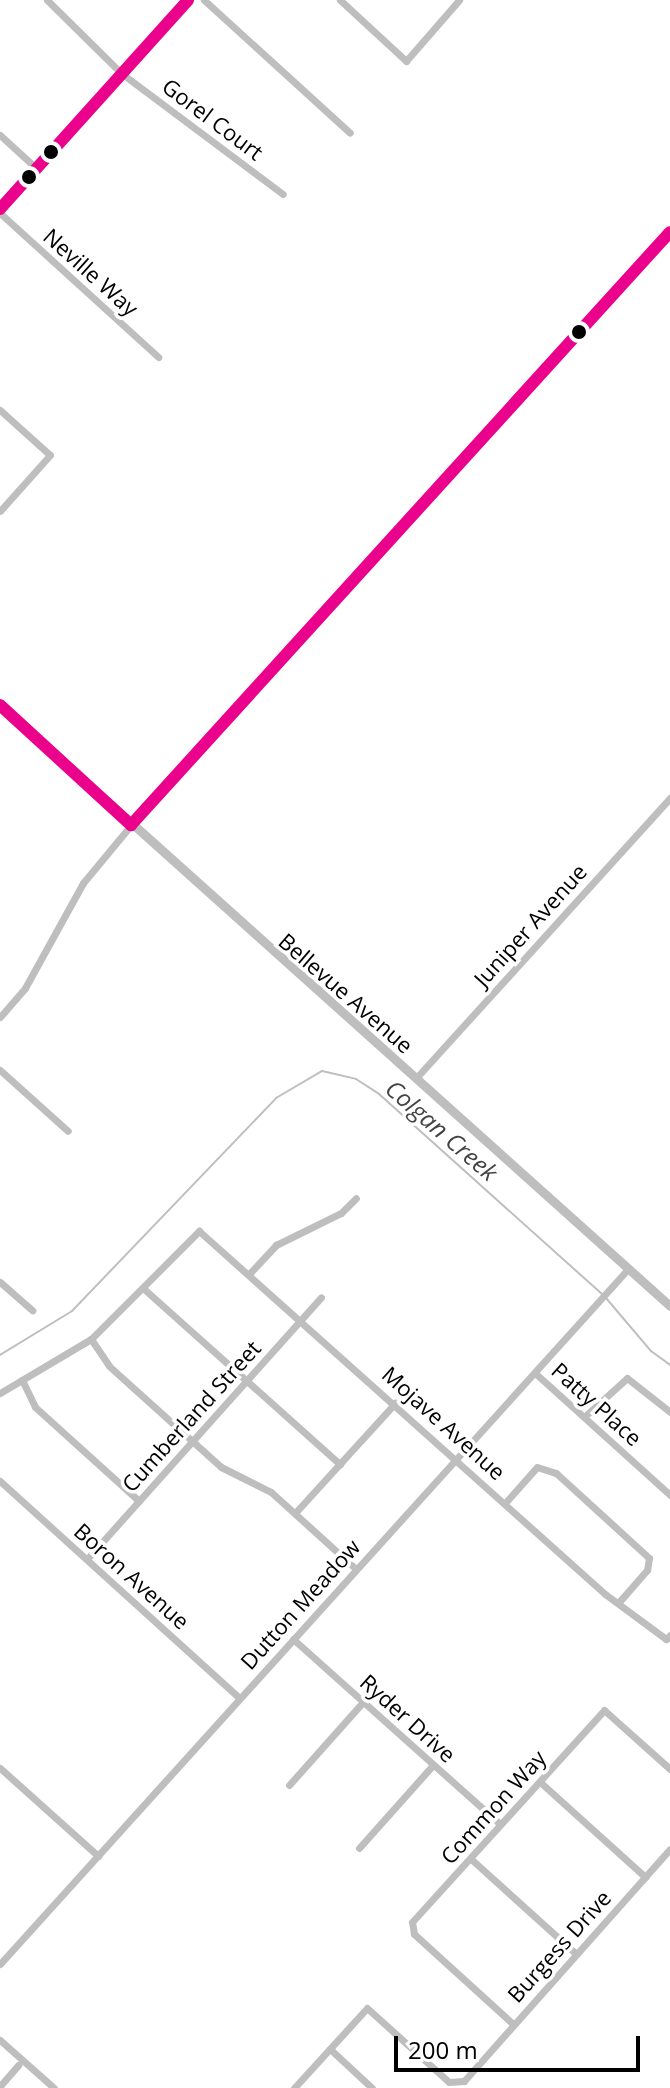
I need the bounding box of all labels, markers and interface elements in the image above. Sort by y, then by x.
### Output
street label: Gorel Court [157,73,269,165]
unlabelled marker [43,144,59,160]
unlabelled marker [21,169,37,185]
street label: Neville Way [38,223,144,321]
unlabelled marker [571,324,587,340]
street label: Juniper Avenue [468,858,592,992]
street label: Bellevue Avenue [274,928,418,1058]
water label: Colgan Creek [380,1074,504,1186]
street label: Cumberland Street [116,1335,266,1497]
street label: Patty Place [547,1357,647,1451]
street label: Mojave Avenue [377,1361,511,1485]
street label: Boron Avenue [69,1518,195,1634]
street label: Dutton Meadow [235,1534,365,1674]
street label: Ryder Drive [355,1668,461,1768]
street label: Common Way [435,1745,551,1869]
street label: Burgess Drive [502,1885,616,2007]
scale bar [398,2020,644,2070]
text: 200 m [408,2033,478,2066]

